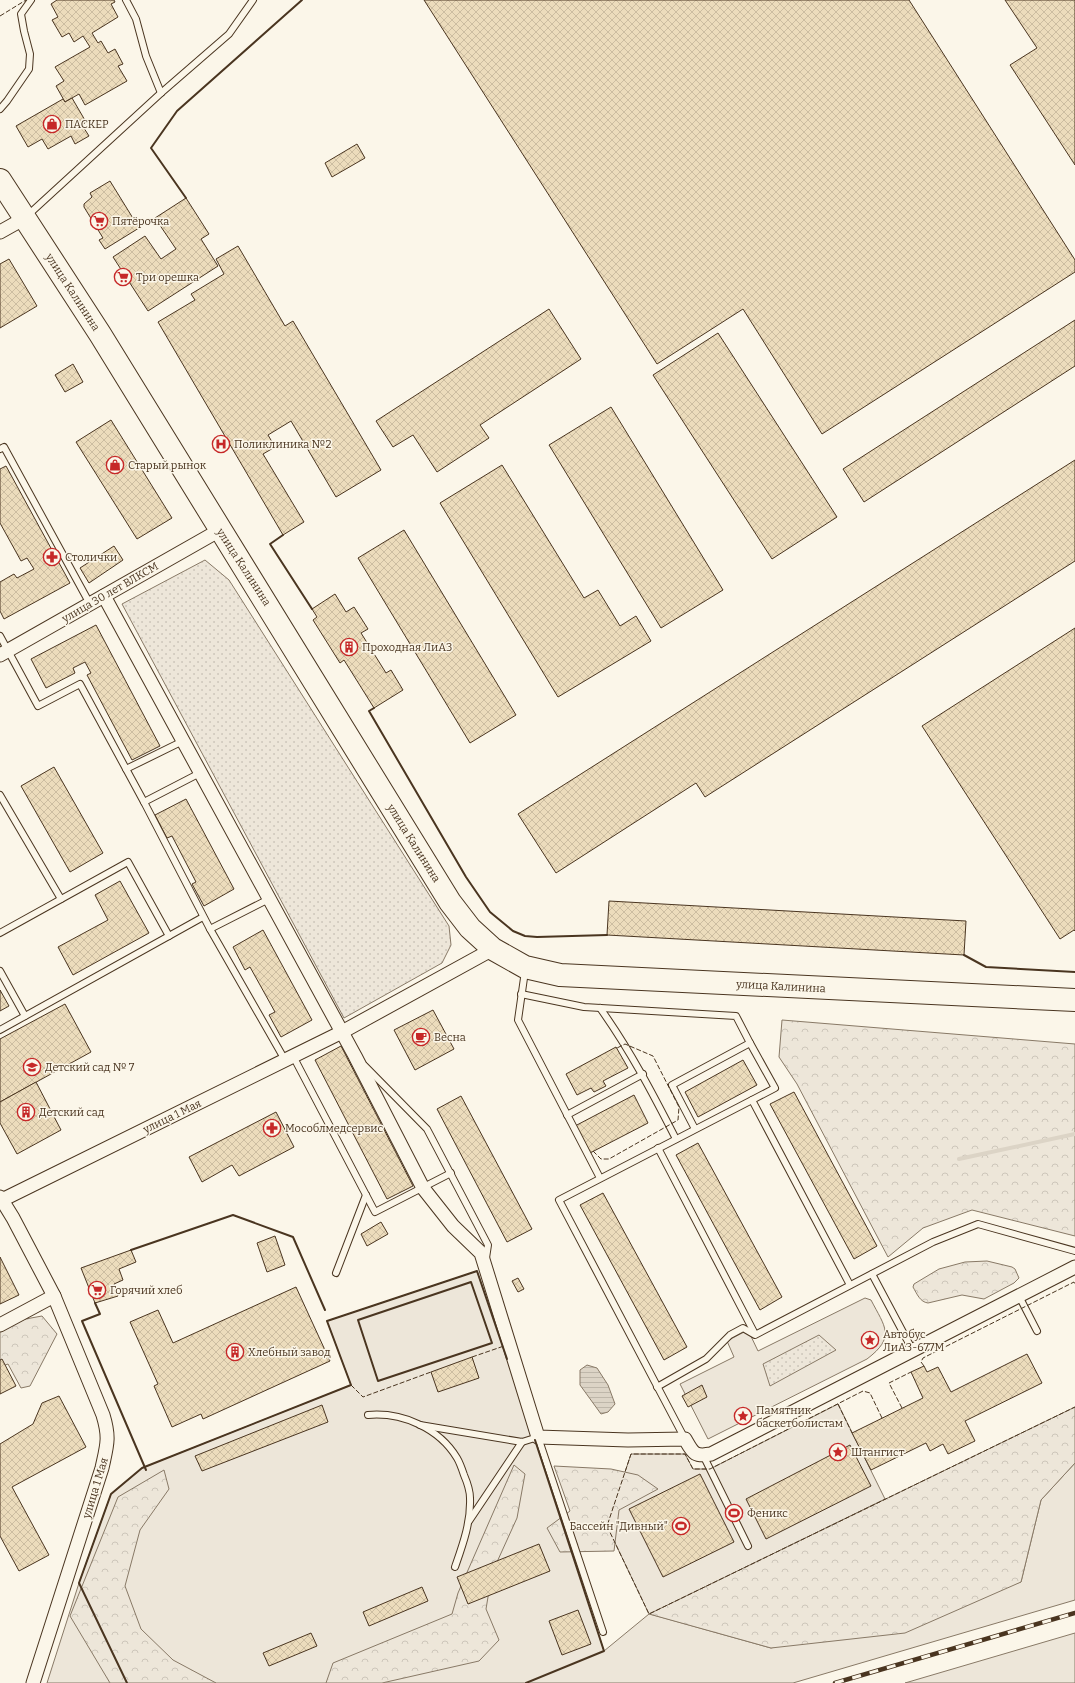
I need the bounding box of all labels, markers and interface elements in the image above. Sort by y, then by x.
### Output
shop icon: ПАСКЕР [42,114,62,134]
place label: ПАСКЕР [65,118,109,131]
supermarket icon: Пятёрочка [89,211,109,231]
place label: Пятёрочка [112,215,169,228]
street label: улица Калинина [42,250,102,333]
supermarket icon: Три орешка [113,267,133,287]
place label: Три орешка [136,271,199,284]
hospital icon: Поликлиника №2 [211,434,231,454]
place label: Поликлиника №2 [234,438,331,451]
shop icon: Старый рынок [105,455,125,475]
place label: Старый рынок [128,459,207,472]
street label: улица Калинина [213,525,273,608]
pharmacy icon: Столички [42,547,62,567]
place label: Столички [65,551,117,564]
street label: улица 30 лет ВЛКСМ [59,559,161,626]
building icon: Проходная ЛиАЗ [339,637,359,657]
place label: Проходная ЛиАЗ [362,641,452,654]
street label: улица Калинина [384,801,443,885]
street label: улица Калинина [735,978,826,995]
cafe icon: Весна [411,1027,431,1047]
place label: Весна [434,1031,466,1044]
school or university icon: Детский сад № 7 [22,1057,42,1077]
place label: Детский сад № 7 [45,1061,135,1074]
street label: улица 1 Мая [140,1097,203,1137]
building icon: Детский сад [16,1102,36,1122]
place label: Детский сад [39,1106,105,1119]
pharmacy icon: Мособлмедсервис [262,1118,282,1138]
place label: Мособлмедсервис [285,1122,384,1135]
supermarket icon: Горячий хлеб [87,1280,107,1300]
place label: Горячий хлеб [110,1284,183,1297]
place label: Автобус ЛиАЗ-677М [883,1328,945,1354]
place icon: Автобус ЛиАЗ-677М [860,1330,880,1350]
building icon: Хлебный завод [225,1342,245,1362]
place label: Хлебный завод [248,1346,331,1359]
place label: Памятник баскетболистам [756,1404,843,1430]
place icon: Памятник баскетболистам [733,1406,753,1426]
place icon: Штангист [828,1442,848,1462]
place label: Штангист [851,1446,905,1459]
street label: улица 1 Мая [80,1456,111,1521]
sports icon: Феникс [724,1503,744,1523]
place label: Феникс [747,1507,788,1520]
sports icon: Бассейн "Дивный" [671,1516,691,1536]
place label: Бассейн "Дивный" [569,1520,668,1533]

